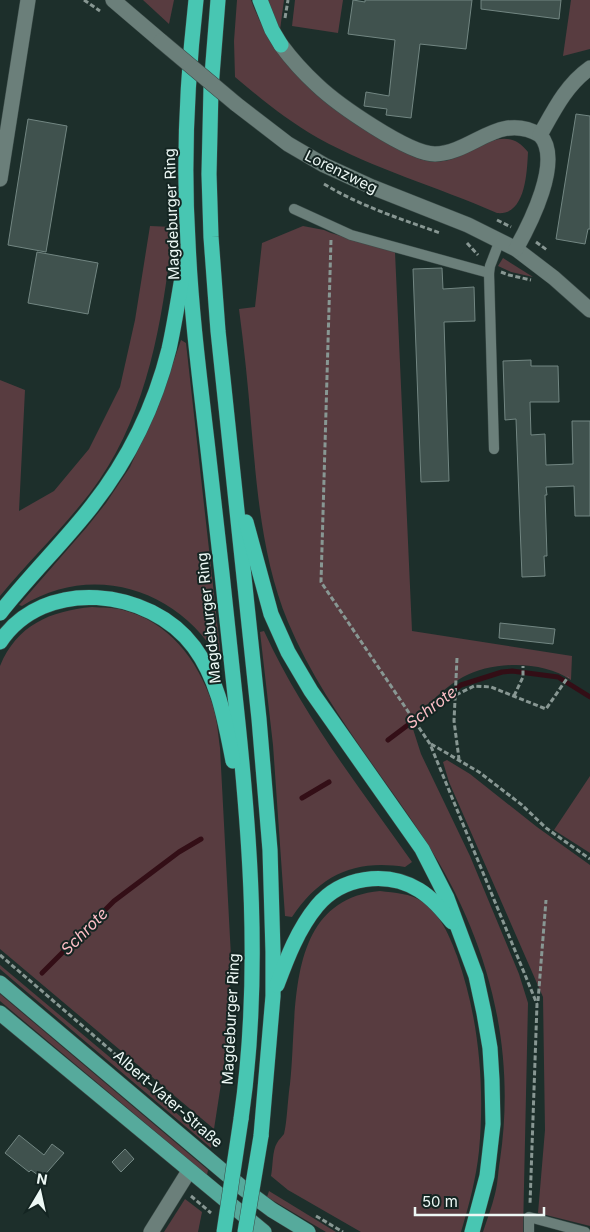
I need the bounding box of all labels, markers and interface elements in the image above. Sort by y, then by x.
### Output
street label: Lorenzweg [302,146,381,197]
street label: Magdeburger Ring [160,148,183,280]
street label: Magdeburger Ring [192,552,225,685]
water label: Schrote [402,681,460,733]
water label: Schrote [56,903,112,959]
street label: Magdeburger Ring [218,953,243,1085]
street label: Albert-Vater-Straße [110,1046,227,1151]
north arrow [15,1167,65,1217]
text: N [36,1169,49,1188]
scale bar [415,1184,544,1216]
text: 50 m [422,1192,458,1211]

